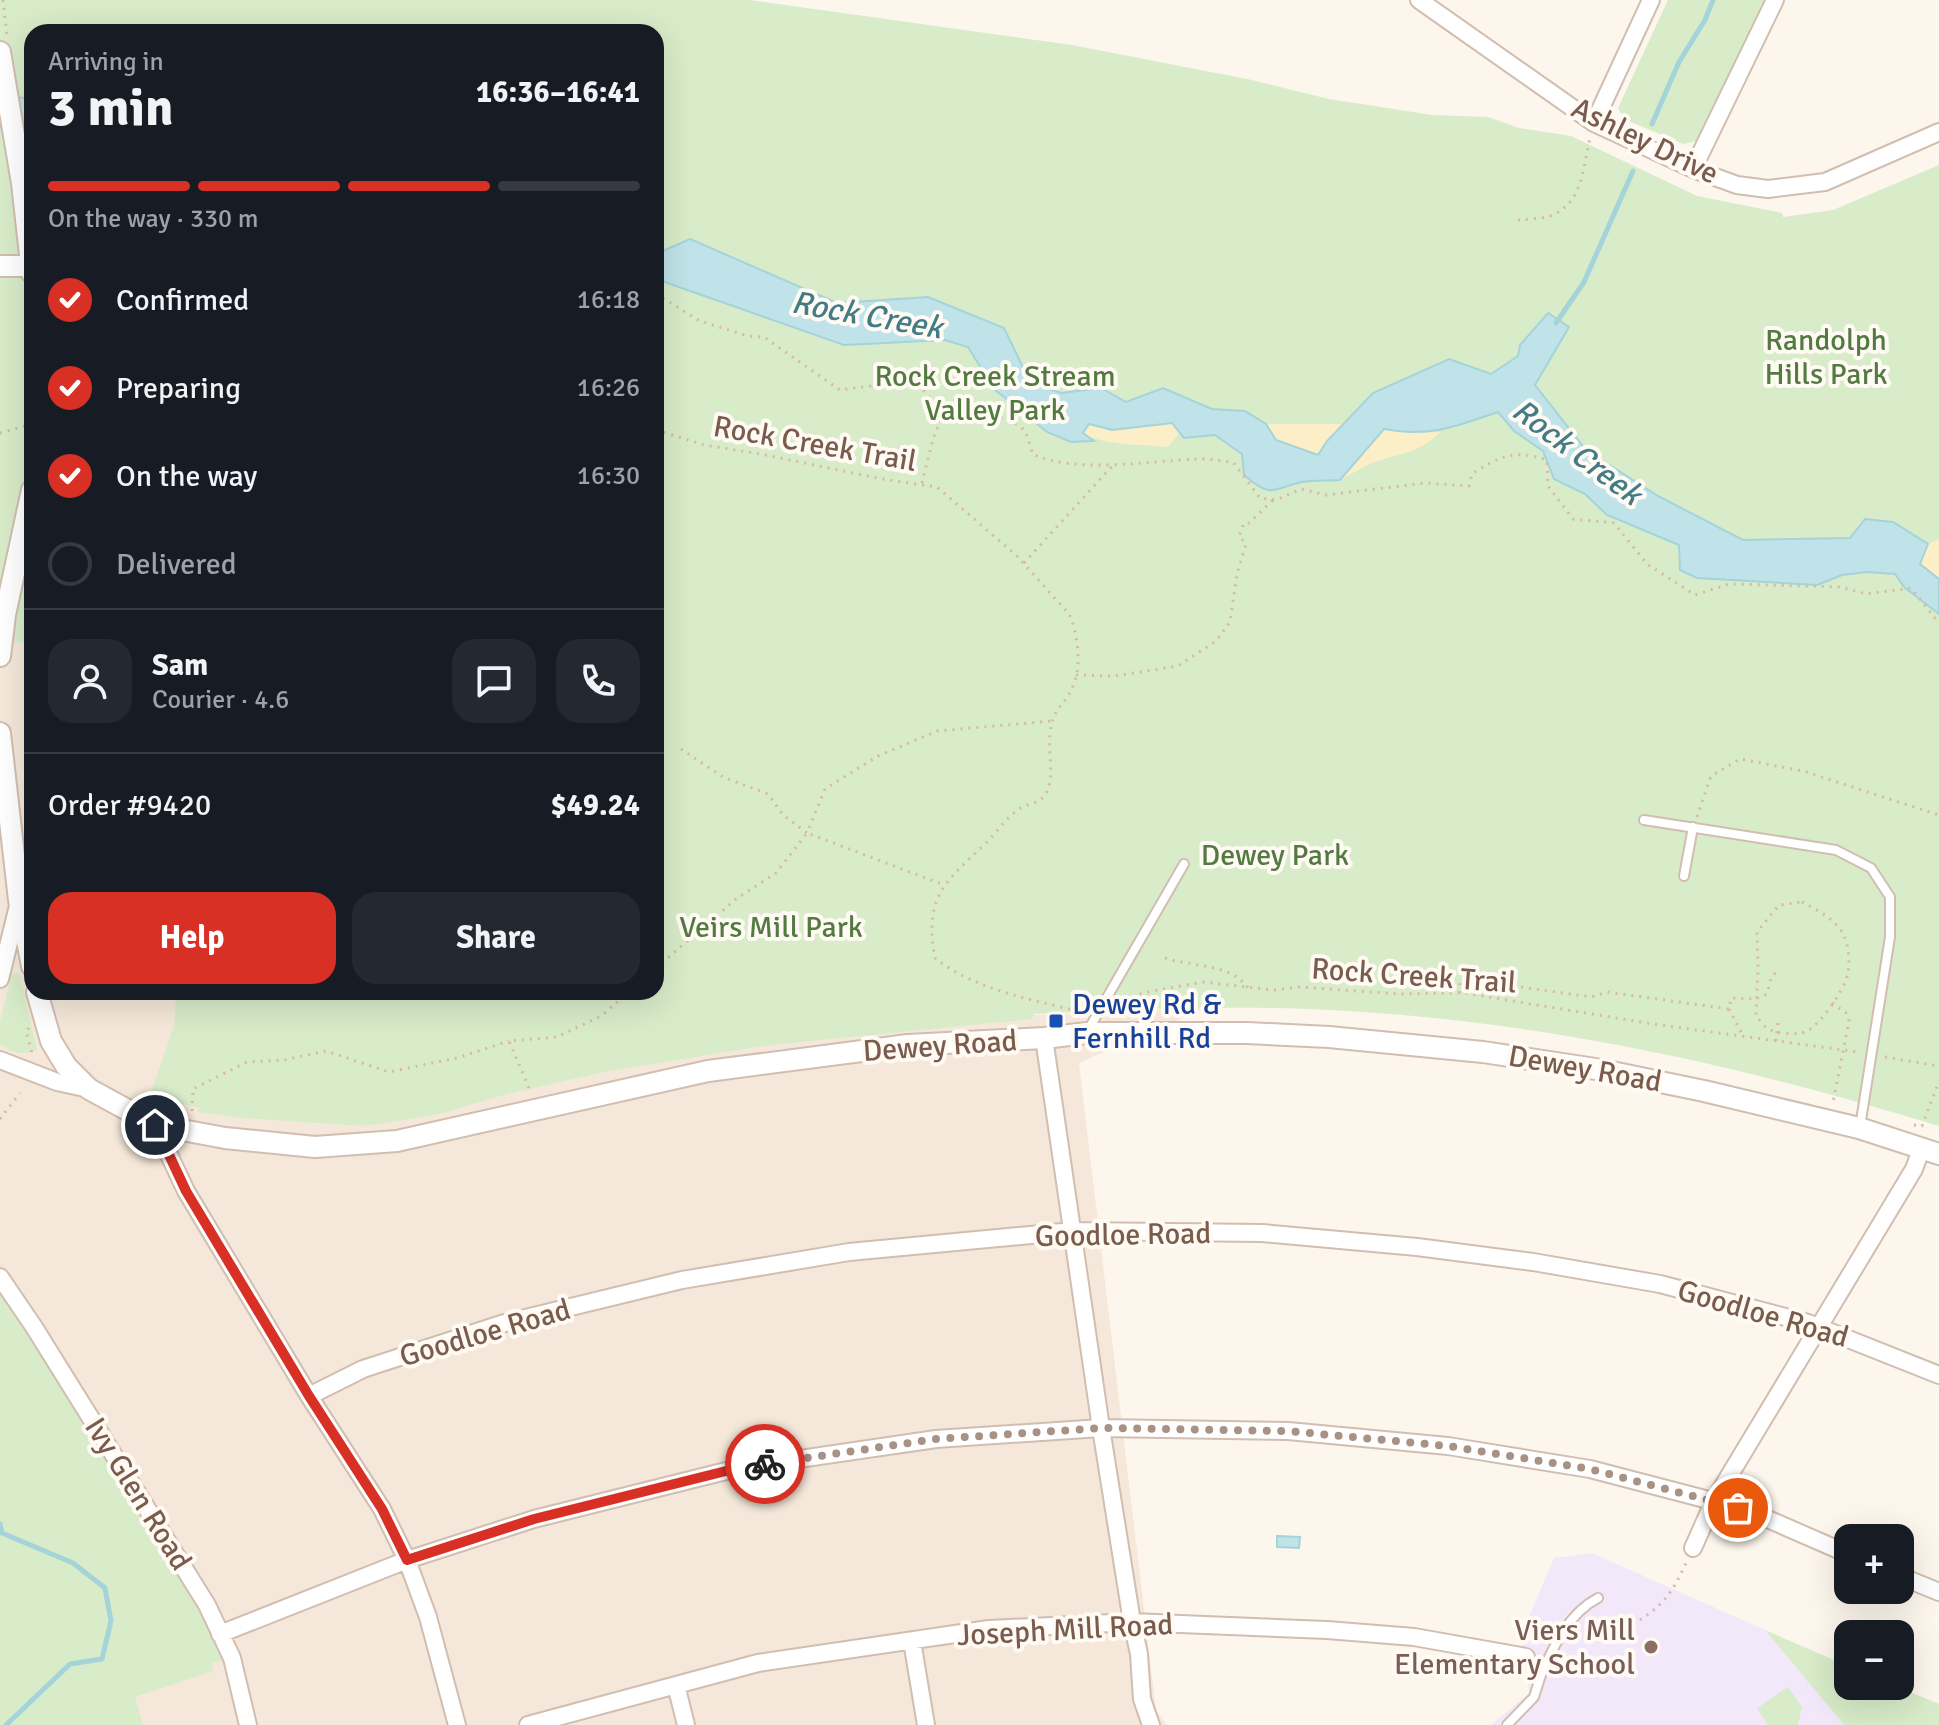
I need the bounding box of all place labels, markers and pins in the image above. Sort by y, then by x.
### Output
place label: Dewey Rd & Fernhill Rd [1072,986,1222,1057]
marker: Dewey Rd & Fernhill Rd [1047,1012,1065,1030]
pin [121,1091,189,1159]
pin [1704,1474,1772,1542]
place label: Viers Mill Elementary School [1394,1612,1635,1683]
marker: Viers Mill Elementary School [1642,1638,1660,1656]

